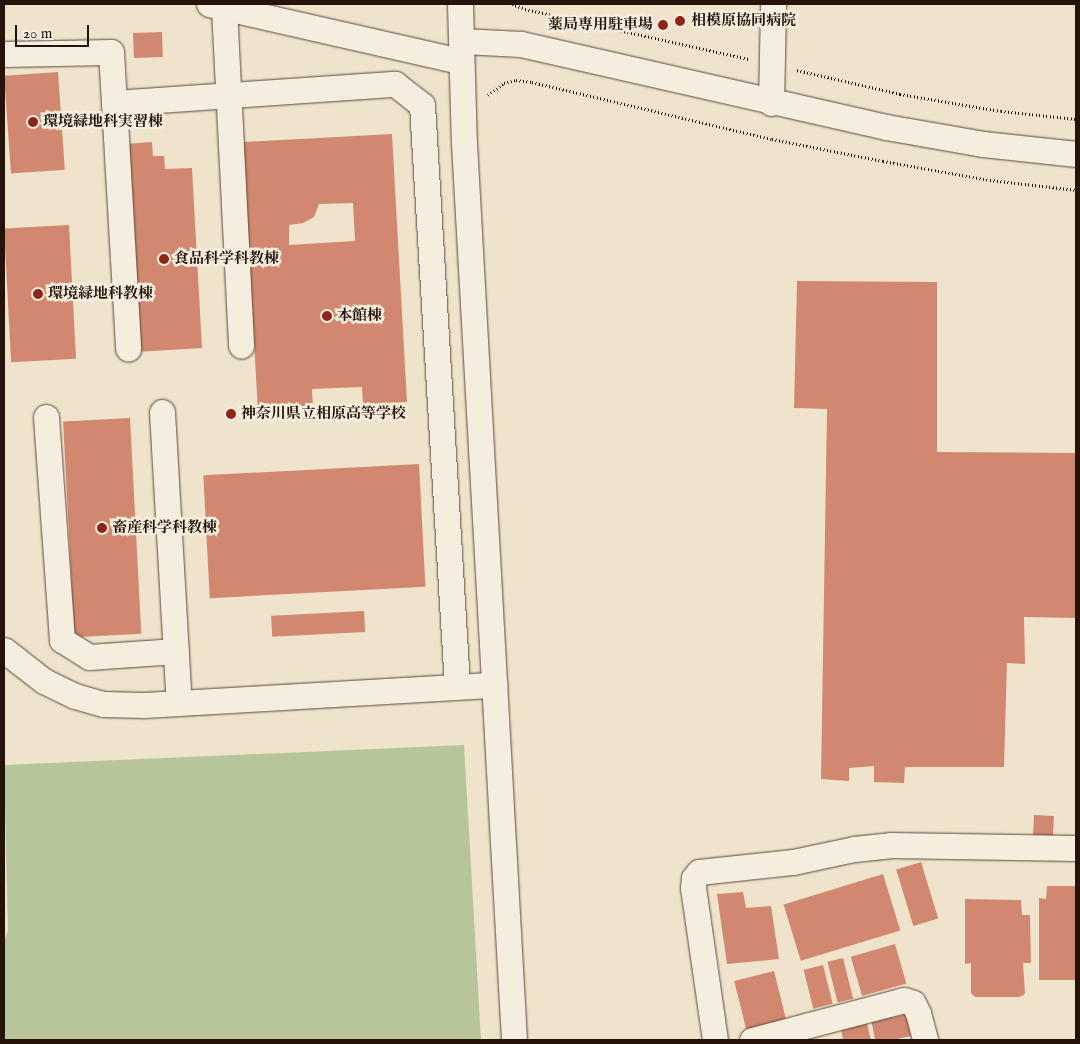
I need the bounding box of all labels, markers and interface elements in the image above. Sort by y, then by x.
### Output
place label: 相模原協同病院 [691,12,796,30]
marker: 相模原協同病院 [673,14,687,28]
scale bar [18,15,91,47]
place label: 薬局専用駐車場 [548,16,653,34]
marker: 薬局専用駐車場 [657,19,669,31]
text: 20 m [23,24,52,43]
place label: 環境緑地科実習棟 [43,113,163,131]
marker: 環境緑地科実習棟 [27,116,39,128]
place label: 食品科学科教棟 [174,250,279,268]
marker: 食品科学科教棟 [158,253,170,265]
place label: 環境緑地科教棟 [48,285,153,303]
marker: 環境緑地科教棟 [32,288,44,300]
place label: 本館棟 [337,307,382,325]
marker: 本館棟 [321,310,333,322]
place label: 神奈川県立相原高等学校 [241,405,406,423]
marker: 神奈川県立相原高等学校 [225,408,237,420]
place label: 畜産科学科教棟 [112,519,217,537]
marker: 畜産科学科教棟 [96,522,108,534]

